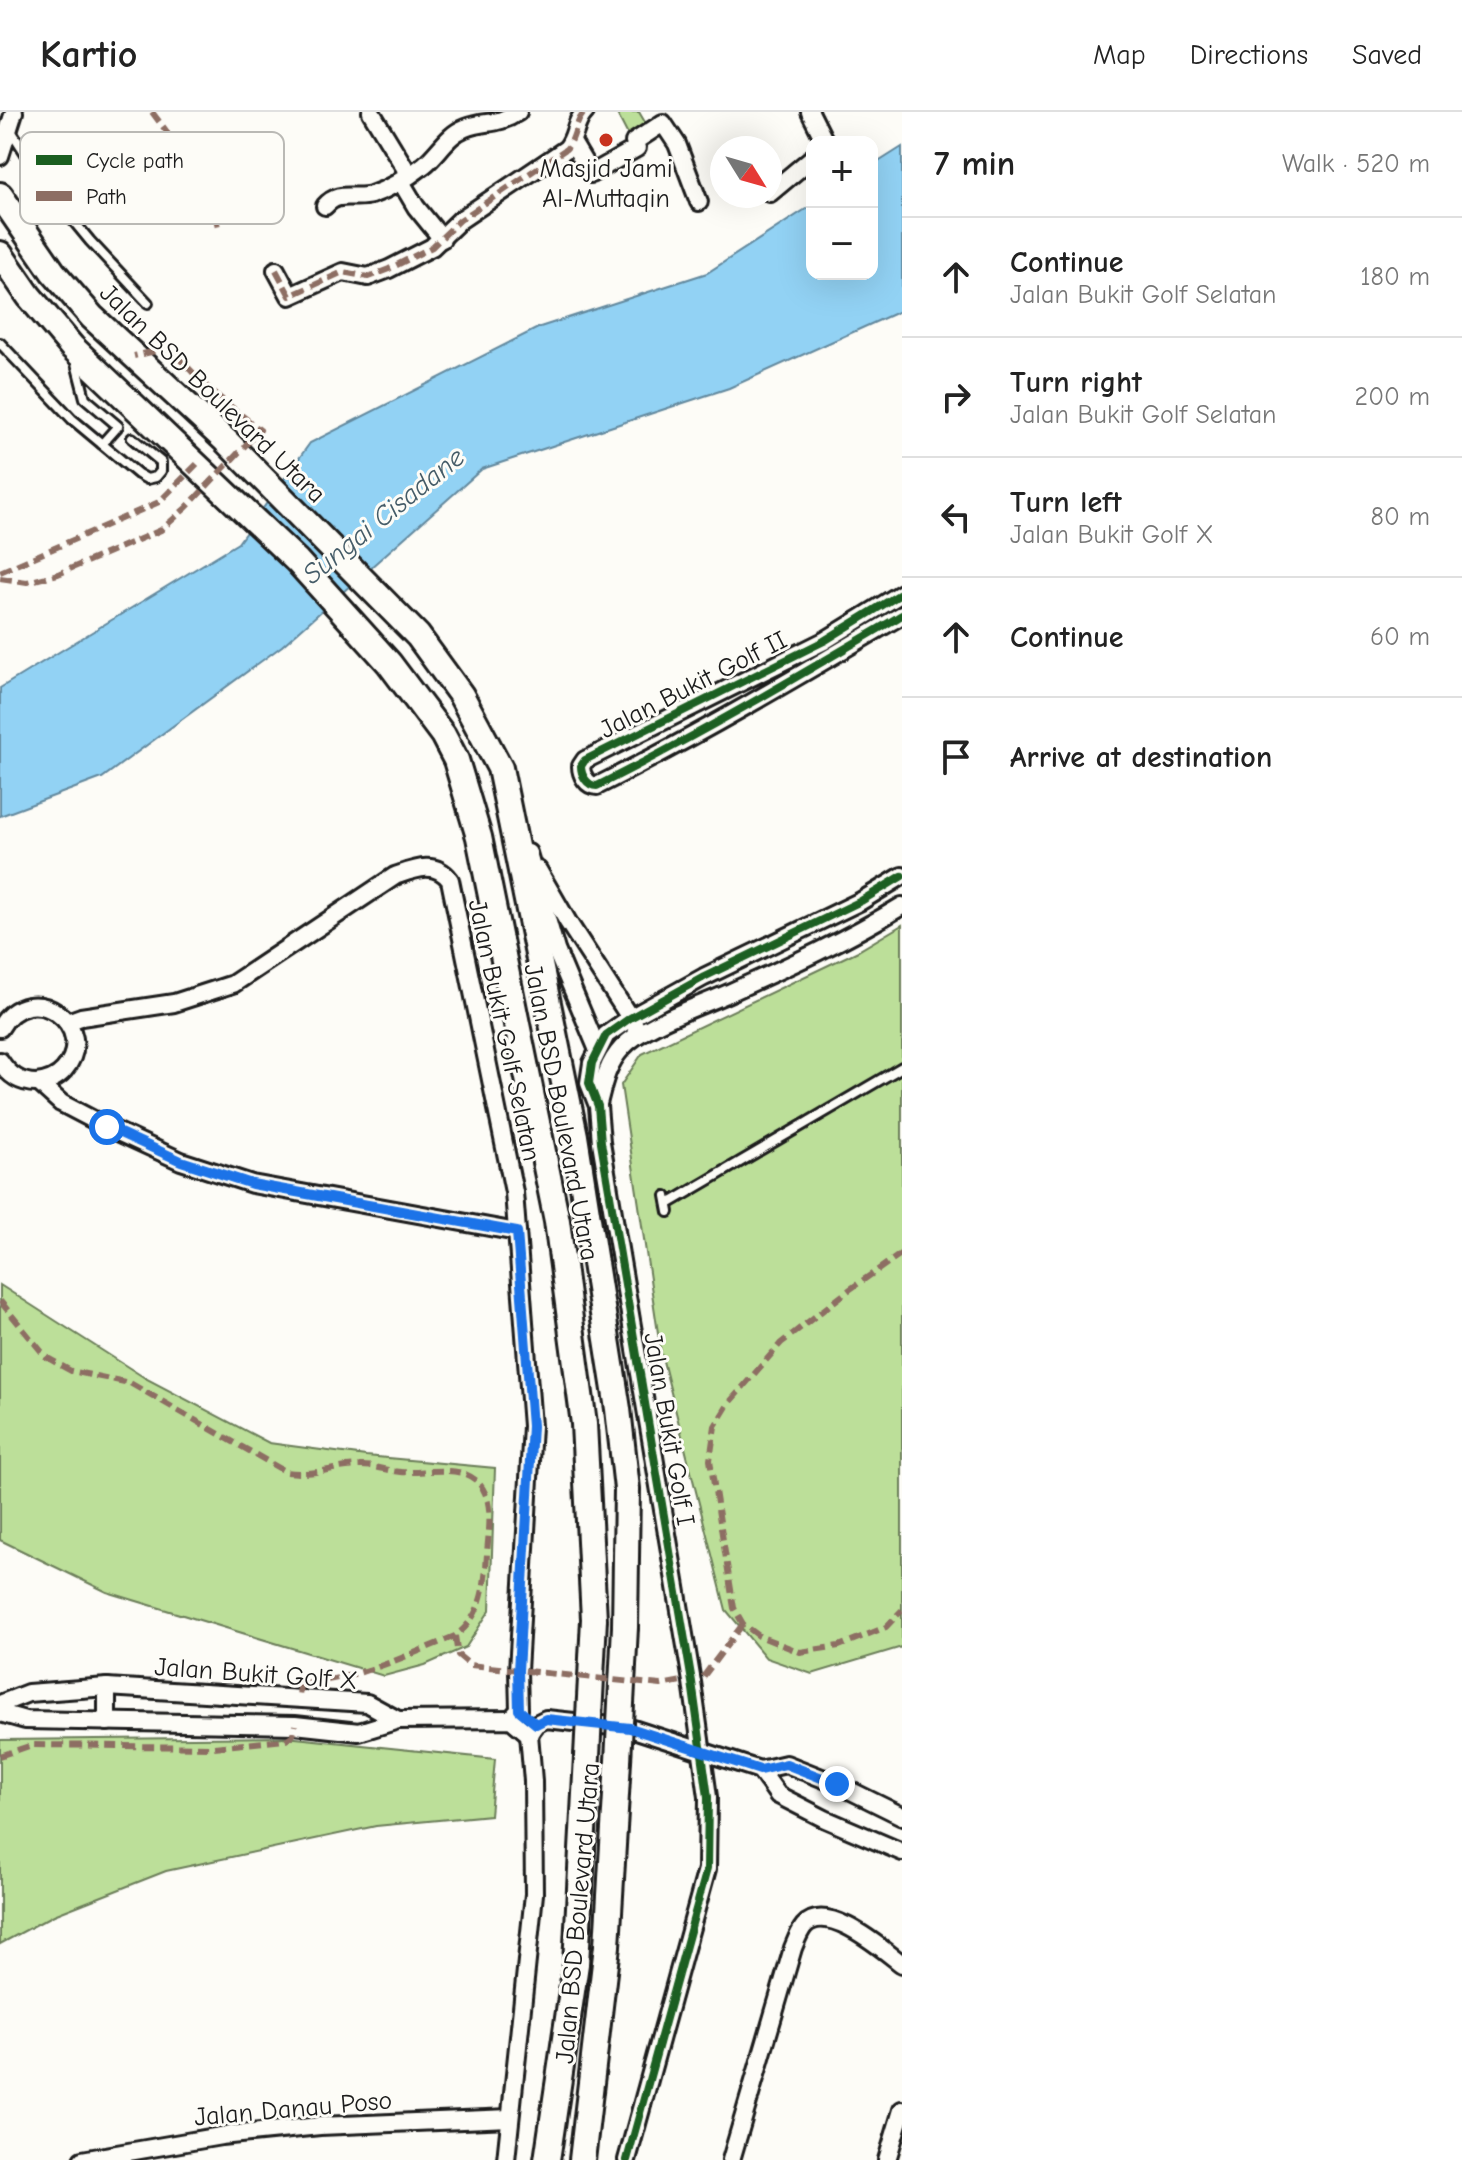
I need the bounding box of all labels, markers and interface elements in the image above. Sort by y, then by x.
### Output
text: Kartio [40,33,137,77]
text: Map [1093,39,1146,71]
text: Directions [1190,39,1308,71]
text: Saved [1352,39,1422,71]
marker: Masjid Jami Al-Muttaqin [597,131,615,149]
legend [20,132,284,224]
north arrow [710,136,782,208]
map controls [806,136,878,280]
button: + [806,136,878,208]
text: 7 min [934,144,1015,184]
text: Cycle path [86,148,184,174]
text: Walk · 520 m [1282,149,1430,179]
place label: Masjid Jami Al-Muttaqin [539,154,673,214]
text: Path [86,184,127,210]
button: − [806,208,878,280]
text: Continue [1010,245,1124,280]
icon: ahead [934,255,978,299]
text: 180 m [1360,262,1430,292]
street label: Jalan BSD Boulevard Utara [93,278,331,509]
text: Jalan Bukit Golf Selatan [1010,280,1276,310]
text: Turn right [1010,365,1142,400]
icon: right [934,375,978,419]
text: 200 m [1355,382,1430,412]
text: Jalan Bukit Golf Selatan [1010,400,1276,430]
water label: Sungai Cisadane [296,441,471,591]
text: Turn left [1010,485,1122,520]
icon: left [934,495,978,539]
text: 80 m [1371,502,1430,532]
text: Jalan Bukit Golf X [1010,520,1213,550]
icon: ahead [934,615,978,659]
text: Continue [1010,620,1124,655]
text: 60 m [1370,622,1430,652]
street label: Jalan Bukit Golf II [595,625,792,745]
icon: arrive [934,735,978,779]
text: Arrive at destination [1010,740,1272,775]
street label: Jalan Bukit Golf Selatan [462,897,546,1164]
street label: Jalan BSD Boulevard Utara [517,961,605,1263]
route start [89,1109,125,1145]
street label: Jalan Bukit Golf I [637,1330,701,1528]
street label: Jalan Bukit Golf X [153,1652,358,1696]
street label: Jalan BSD Boulevard Utara [550,1761,606,2065]
route end [819,1766,855,1802]
street label: Jalan Danau Poso [193,2085,393,2133]

